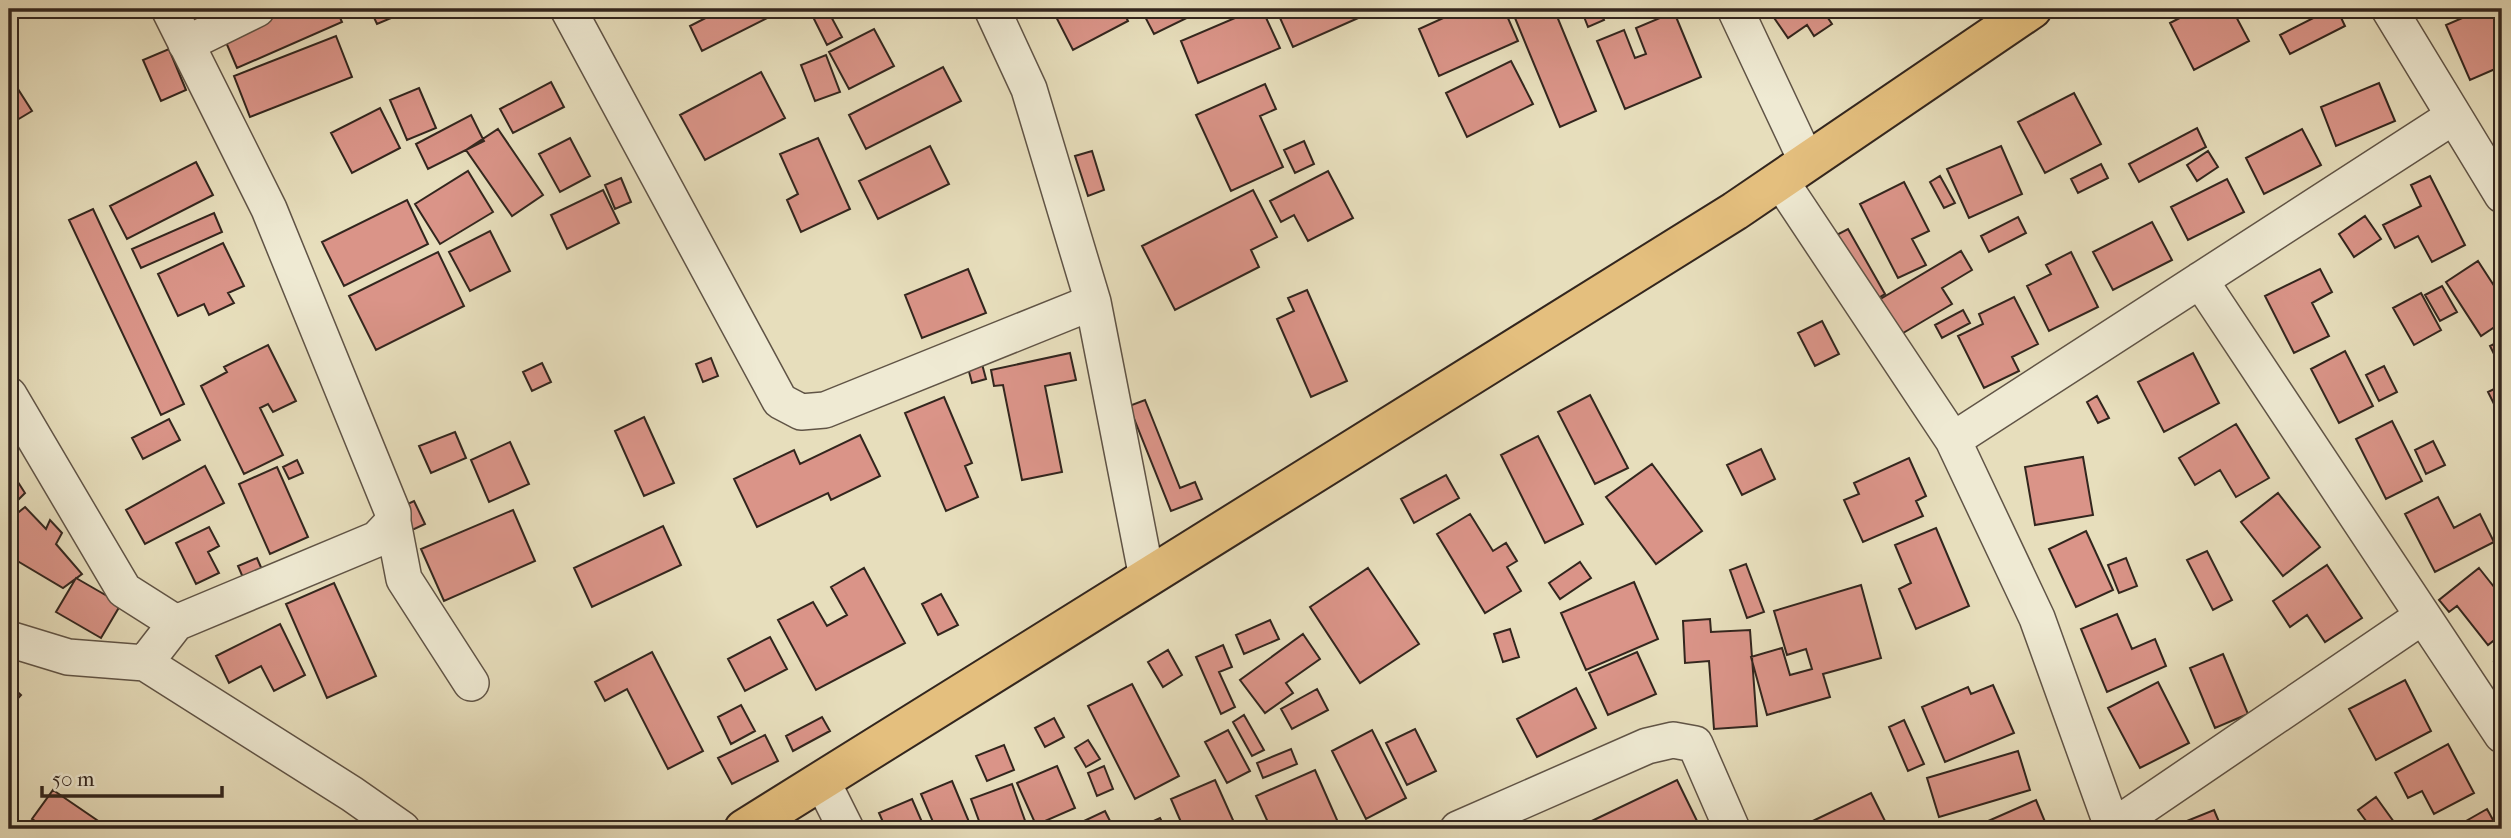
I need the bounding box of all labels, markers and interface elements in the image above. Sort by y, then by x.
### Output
scale bar [42,754,222,798]
text: 50 m [52,767,95,791]

